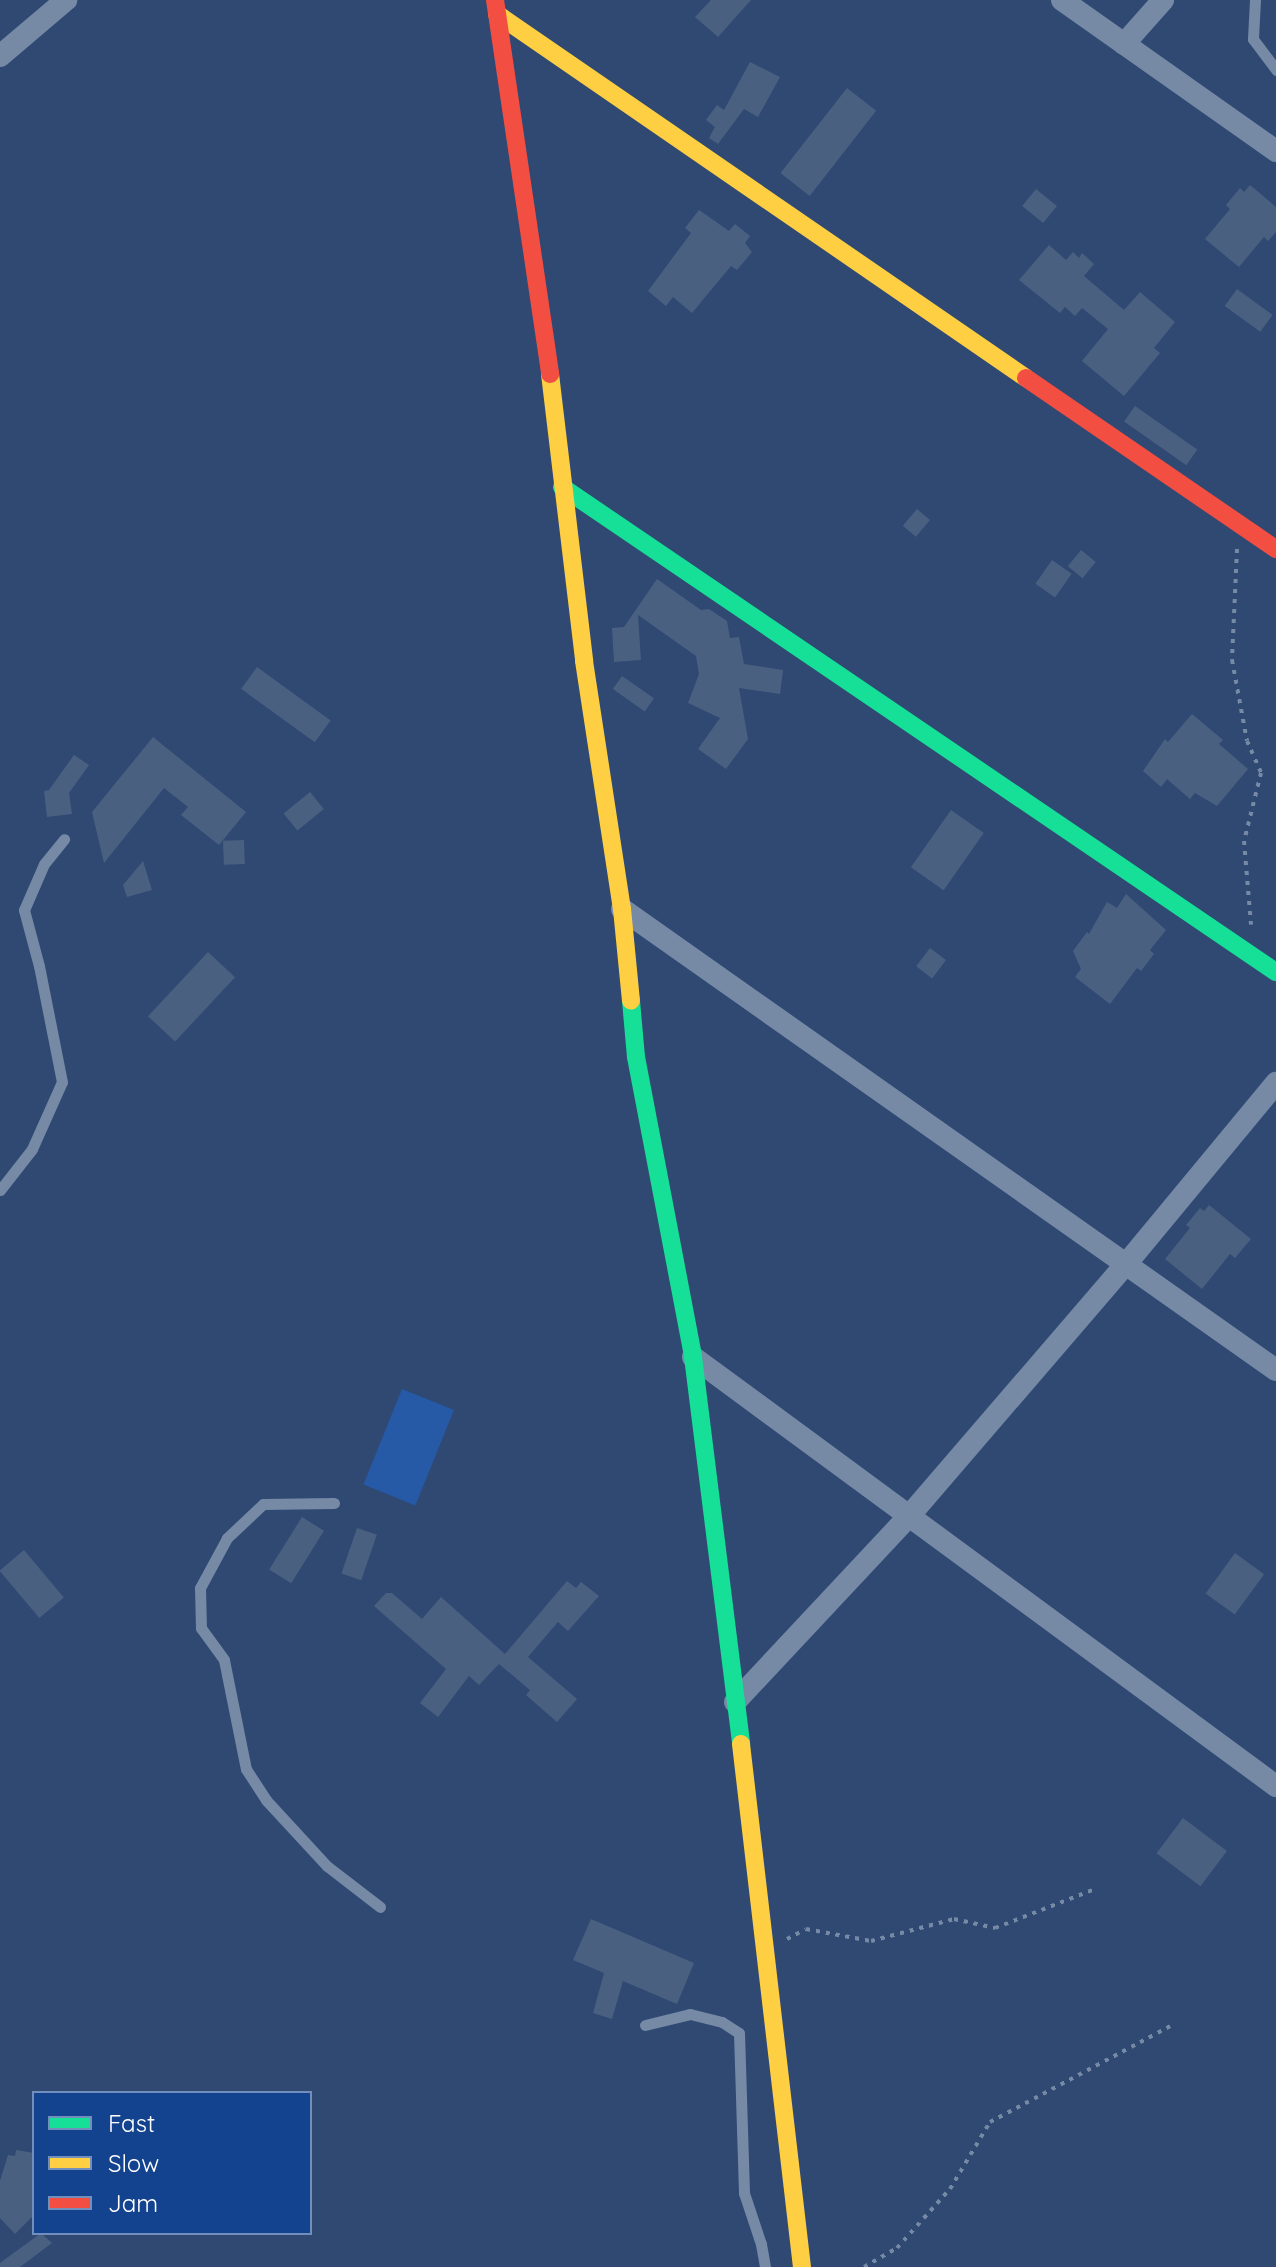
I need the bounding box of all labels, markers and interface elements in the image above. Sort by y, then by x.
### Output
legend [32,2091,312,2235]
text: Fast [108,2108,155,2138]
text: Slow [108,2148,159,2178]
text: Jam [108,2188,158,2218]

